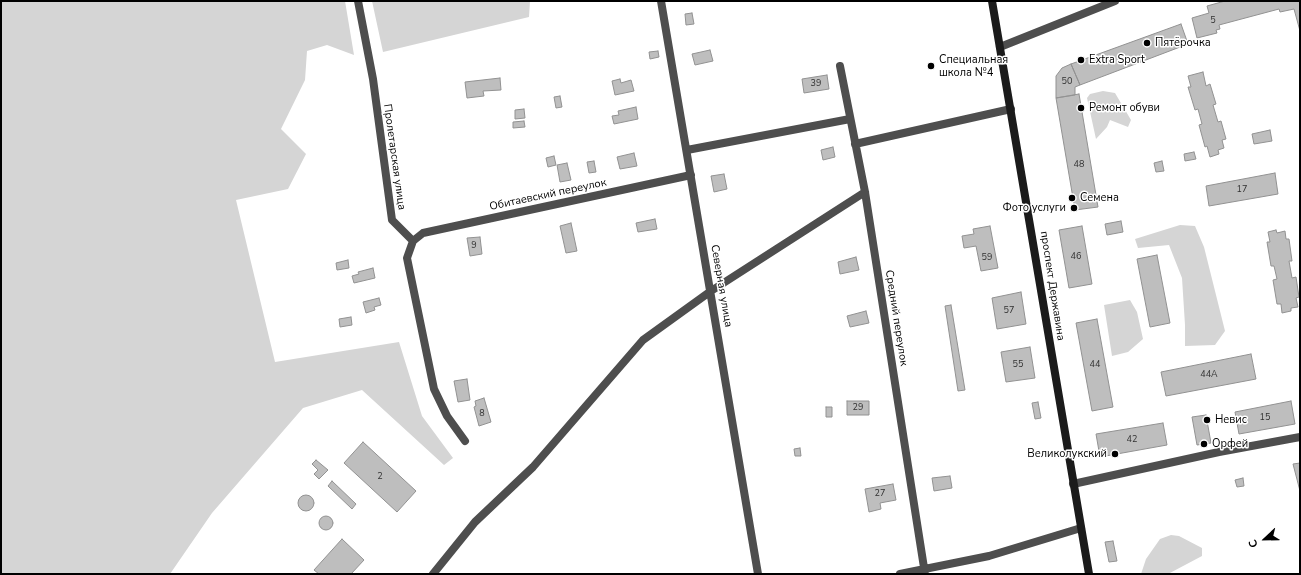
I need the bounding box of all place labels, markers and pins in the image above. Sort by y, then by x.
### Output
place label: Пятёрочка [1155,36,1211,50]
marker: Пятёрочка [1142,38,1152,48]
place label: Специальная школа №4 [939,53,1008,79]
place label: Extra Sport [1089,53,1145,67]
marker: Extra Sport [1076,55,1086,65]
marker: Специальная школа №4 [926,61,936,71]
place label: Ремонт обуви [1089,101,1160,115]
marker: Ремонт обуви [1076,103,1086,113]
place label: Семена [1080,191,1119,205]
marker: Семена [1067,193,1077,203]
place label: Фото услуги [1002,201,1066,215]
marker: Фото услуги [1069,203,1079,213]
place label: Невис [1215,413,1247,427]
marker: Невис [1202,415,1212,425]
place label: Орфей [1212,437,1248,451]
marker: Орфей [1199,439,1209,449]
place label: Великолукский [1027,447,1107,461]
marker: Великолукский [1110,449,1120,459]

